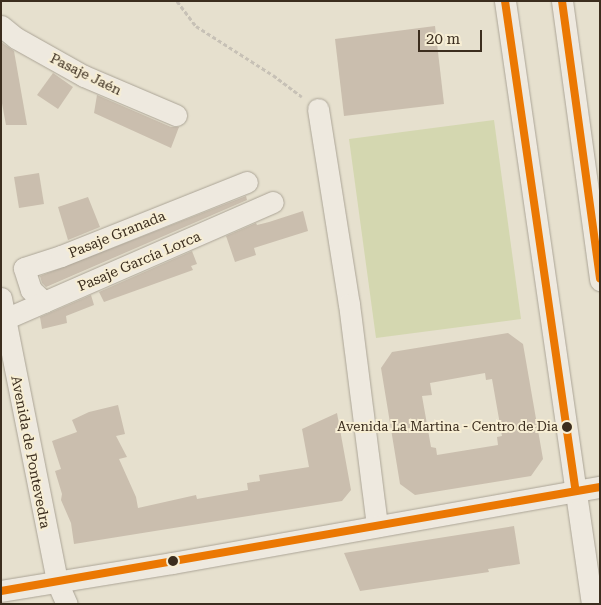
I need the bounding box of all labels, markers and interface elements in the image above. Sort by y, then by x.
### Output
scale bar [421,20,485,52]
text: 20 m [426,30,460,48]
street label: Pasaje Jaén [47,49,125,99]
street label: Pasaje Granada [66,207,168,261]
street label: Pasaje García Lorca [75,228,203,294]
street label: Avenida de Pontevedra [8,374,54,530]
place label: Avenida La Martina - Centro de Dia [337,419,558,435]
marker: Avenida La Martina - Centro de Dia [562,422,572,432]
unlabelled marker [168,556,178,566]

